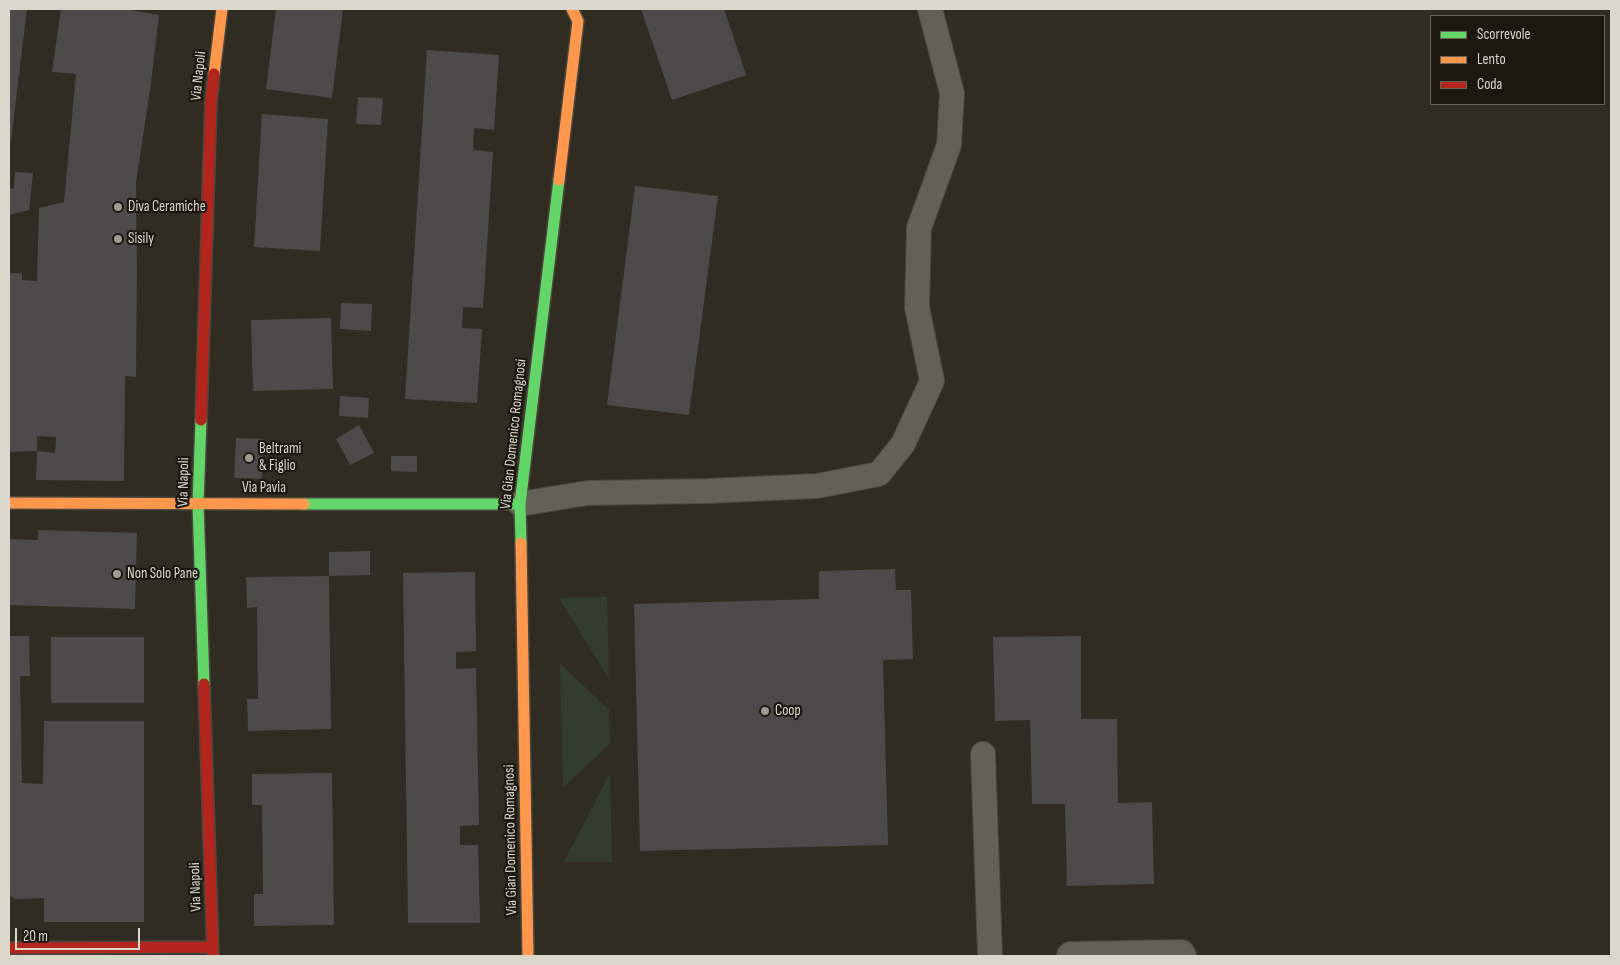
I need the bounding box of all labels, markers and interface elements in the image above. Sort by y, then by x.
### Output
legend [1430,15,1605,105]
text: Scorrevole [1477,25,1531,44]
street label: Via Napoli [187,50,211,102]
text: Lento [1477,50,1506,69]
text: Coda [1477,75,1502,94]
place label: Diva Ceramiche [128,198,206,216]
marker: Diva Ceramiche [112,201,124,213]
place label: Sisily [128,230,154,248]
marker: Sisily [112,233,124,245]
street label: Via Gian Domenico Romagnosi [497,358,531,510]
place label: Beltrami & Figlio [259,440,301,475]
marker: Beltrami & Figlio [243,452,255,464]
street label: Via Napoli [175,457,193,507]
street label: Via Pavia [242,479,286,497]
place label: Non Solo Pane [127,565,198,583]
marker: Non Solo Pane [111,568,123,580]
place label: Coop [775,702,801,720]
marker: Coop [759,705,771,717]
street label: Via Gian Domenico Romagnosi [501,764,521,916]
street label: Via Napoli [186,862,206,912]
scale bar [18,918,142,950]
text: 20 m [23,927,48,946]

